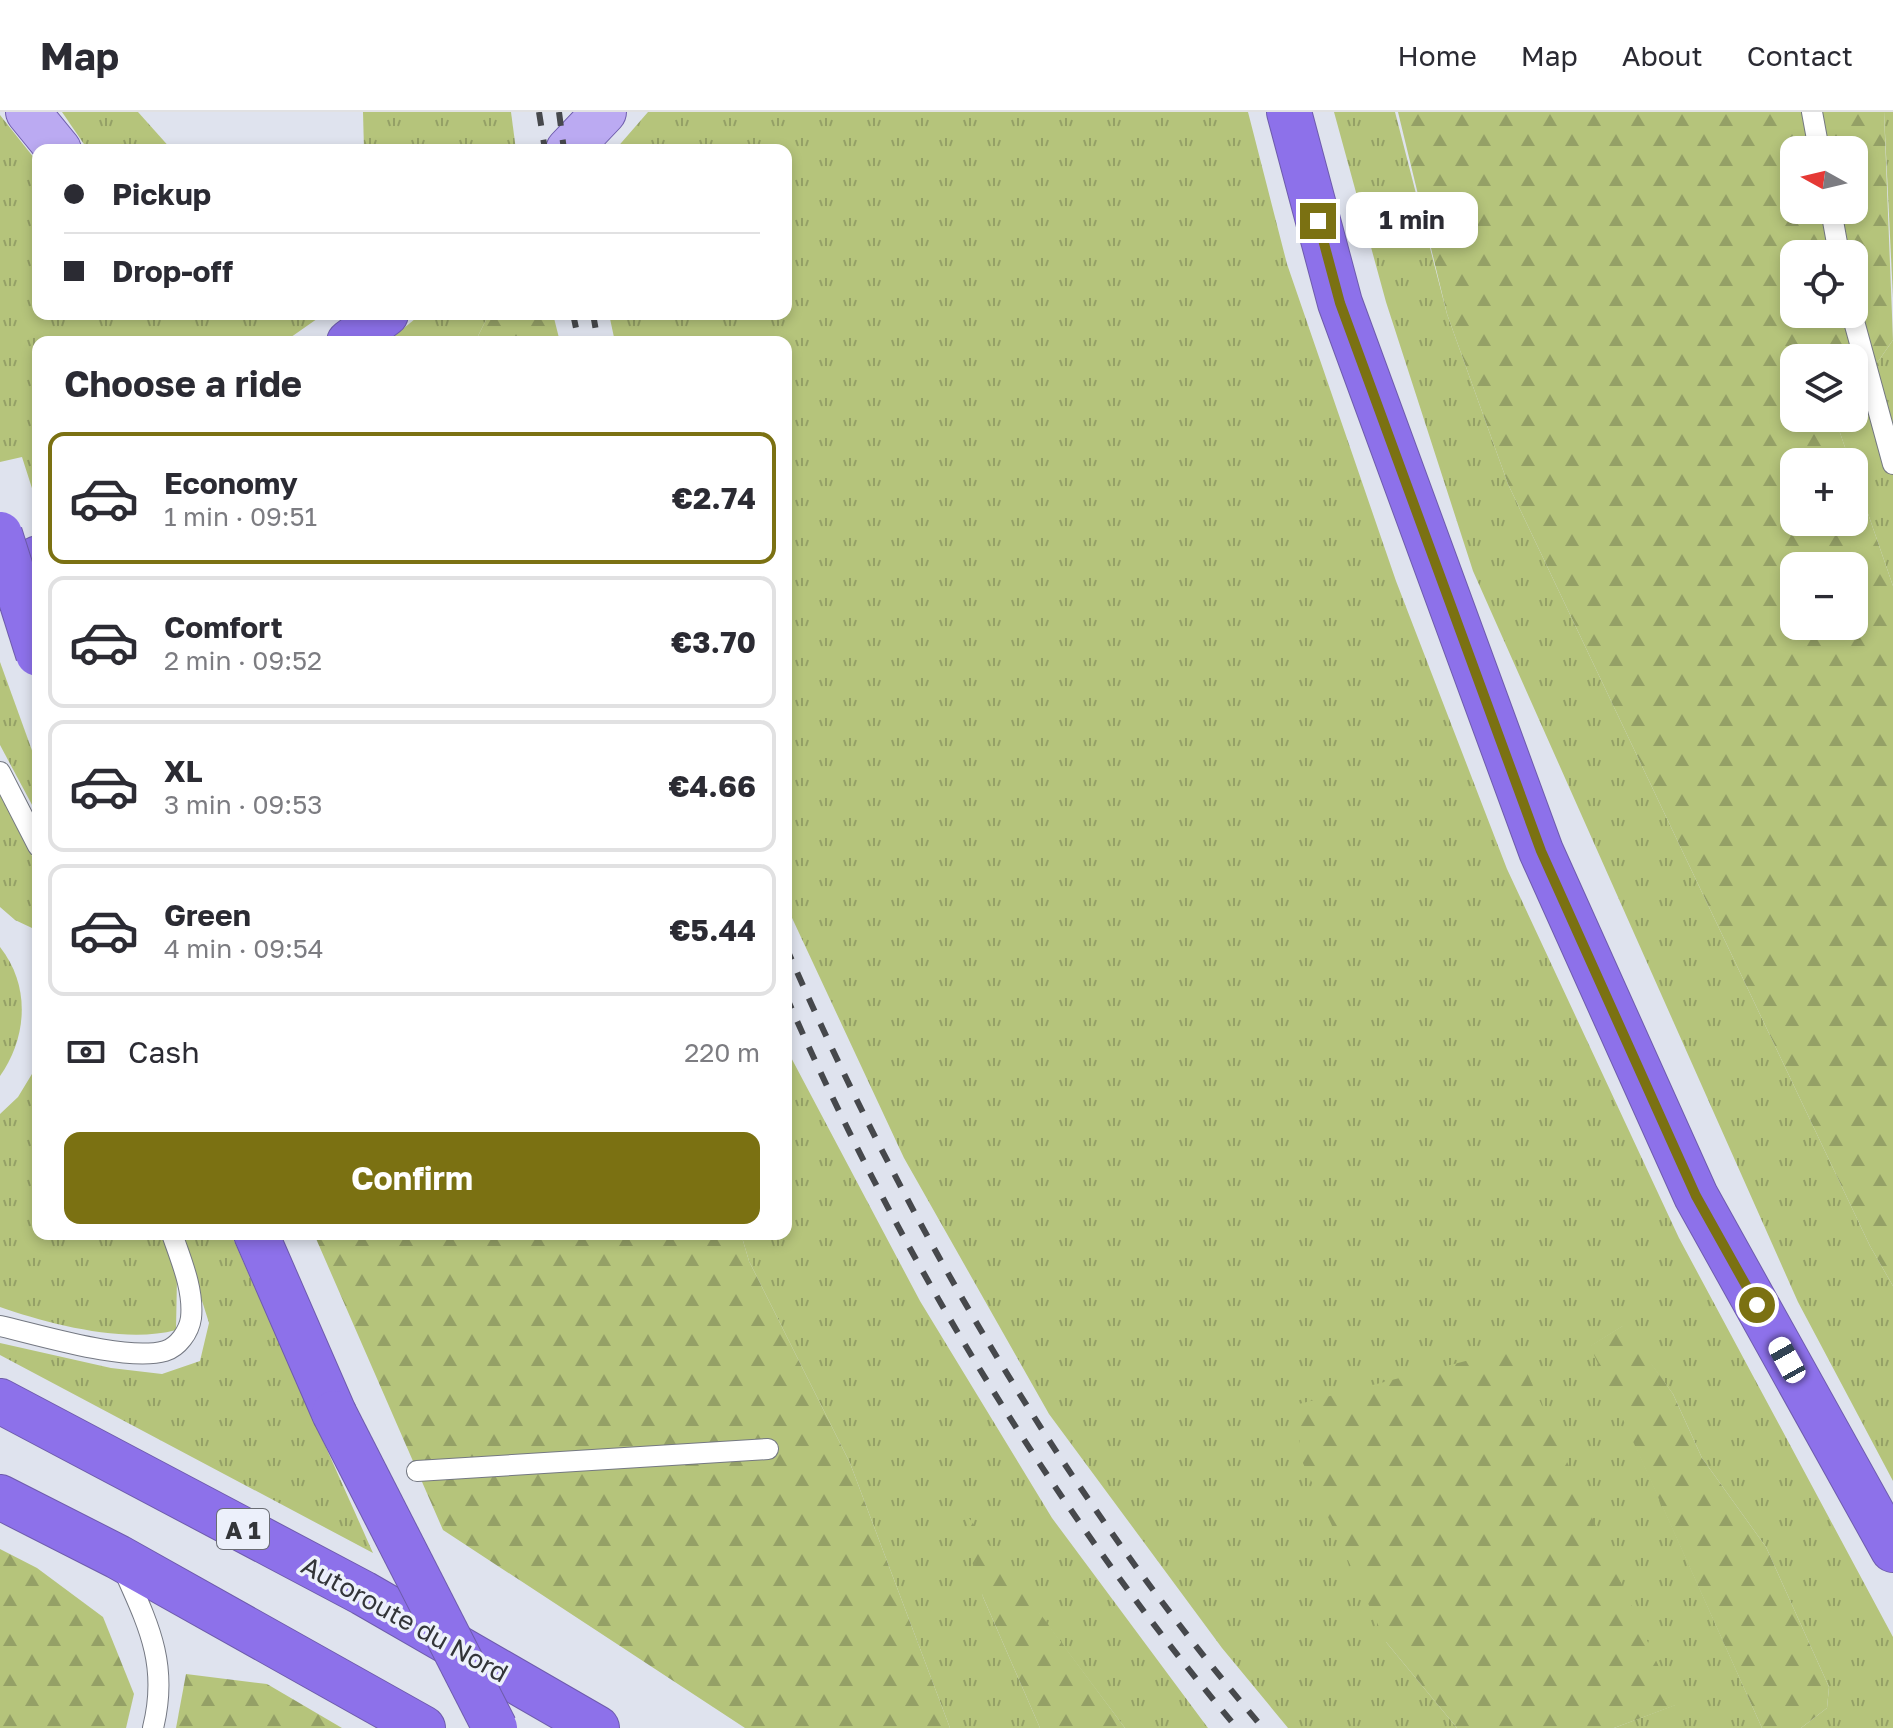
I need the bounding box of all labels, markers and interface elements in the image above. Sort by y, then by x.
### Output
text: Map [40,33,119,78]
text: Home [1398,39,1477,72]
text: Map [1521,39,1578,72]
text: About [1622,39,1703,72]
text: Contact [1747,39,1853,72]
north arrow [1780,136,1868,224]
map controls [1780,136,1868,640]
text: Pickup [112,176,211,212]
callout: 1 min [1346,193,1478,249]
route end [1300,203,1336,239]
text: 1 min [1379,204,1445,235]
button: locate [1780,240,1868,328]
text: Drop-off [112,253,233,289]
button: layers [1780,344,1868,432]
text: Choose a ride [64,362,302,405]
button: + [1780,448,1868,536]
icon: car [68,462,140,534]
text: Economy [164,465,298,501]
text: €2.74 [672,480,756,516]
text: 1 min · 09:51 [164,501,317,532]
button: − [1780,552,1868,640]
icon: car [68,606,140,678]
text: Comfort [164,609,283,645]
text: €3.70 [671,624,756,660]
text: 2 min · 09:52 [164,645,322,676]
icon: car [68,750,140,822]
text: XL [164,753,203,789]
text: €4.66 [668,768,756,804]
text: 3 min · 09:53 [164,789,322,820]
icon: car [68,894,140,966]
text: Green [164,897,251,933]
text: €5.44 [669,912,756,948]
text: 4 min · 09:54 [164,933,324,964]
icon: cash [64,1030,108,1074]
text: Cash [128,1034,200,1070]
text: 220 m [684,1037,760,1068]
button: Confirm [64,1132,760,1224]
route start [1739,1287,1775,1323]
car [1765,1333,1809,1387]
road number: A 1 [217,1509,269,1549]
street label: Autoroute du Nord [296,1549,514,1689]

